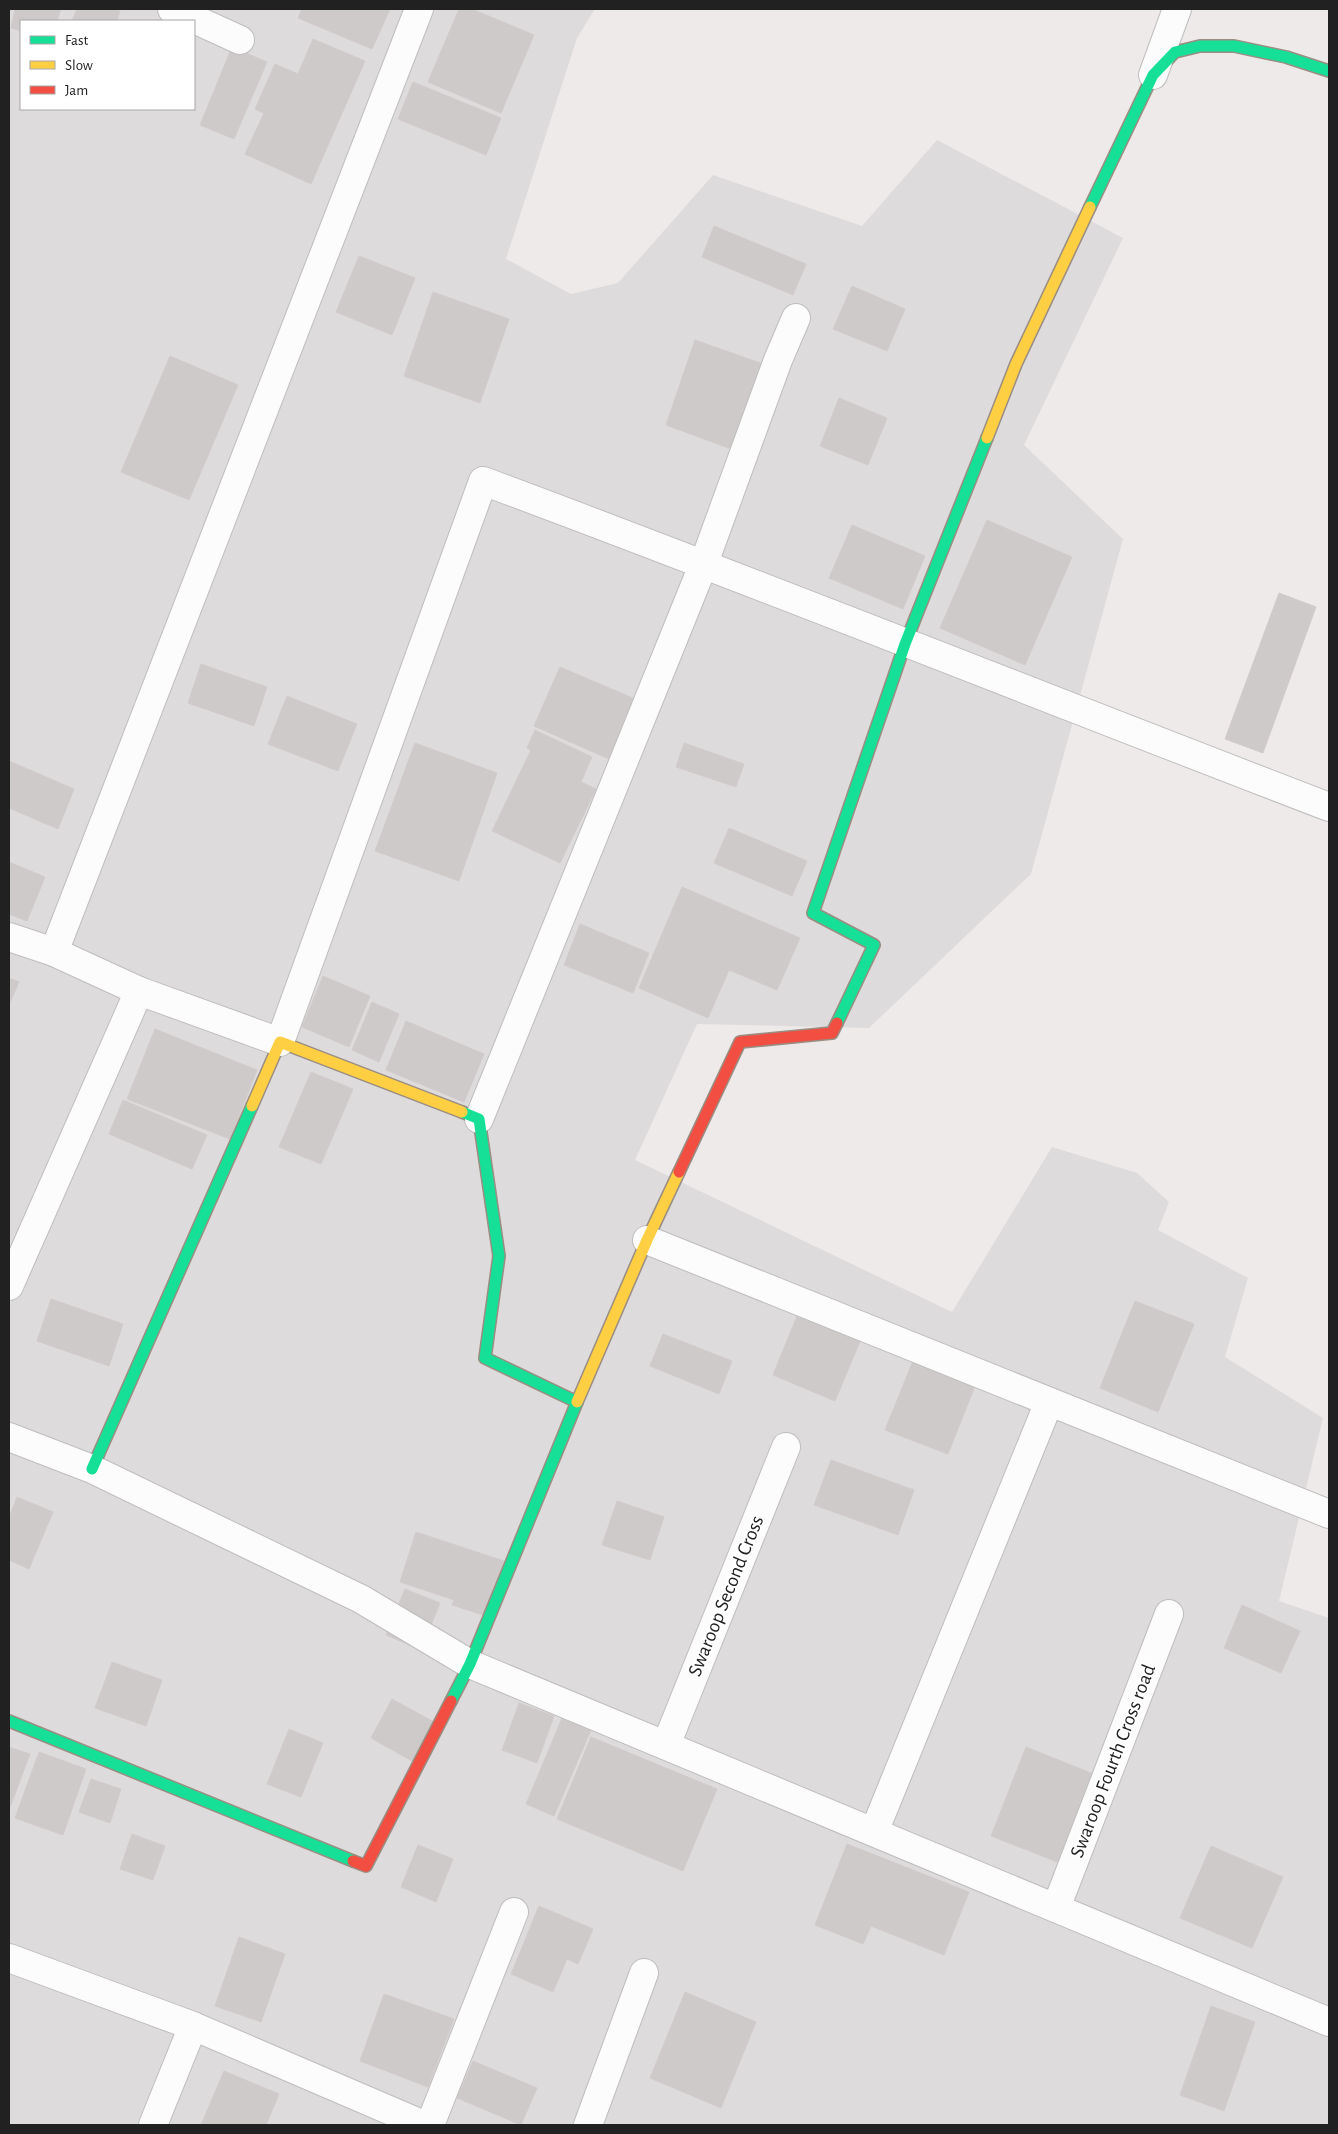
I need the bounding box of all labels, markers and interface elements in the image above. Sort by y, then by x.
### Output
legend [20,20,195,110]
text: Fast [65,33,89,48]
text: Slow [65,58,93,73]
text: Jam [65,83,88,98]
street label: Swaroop Second Cross [685,1513,767,1679]
street label: Swaroop Fourth Cross road [1067,1662,1159,1860]

